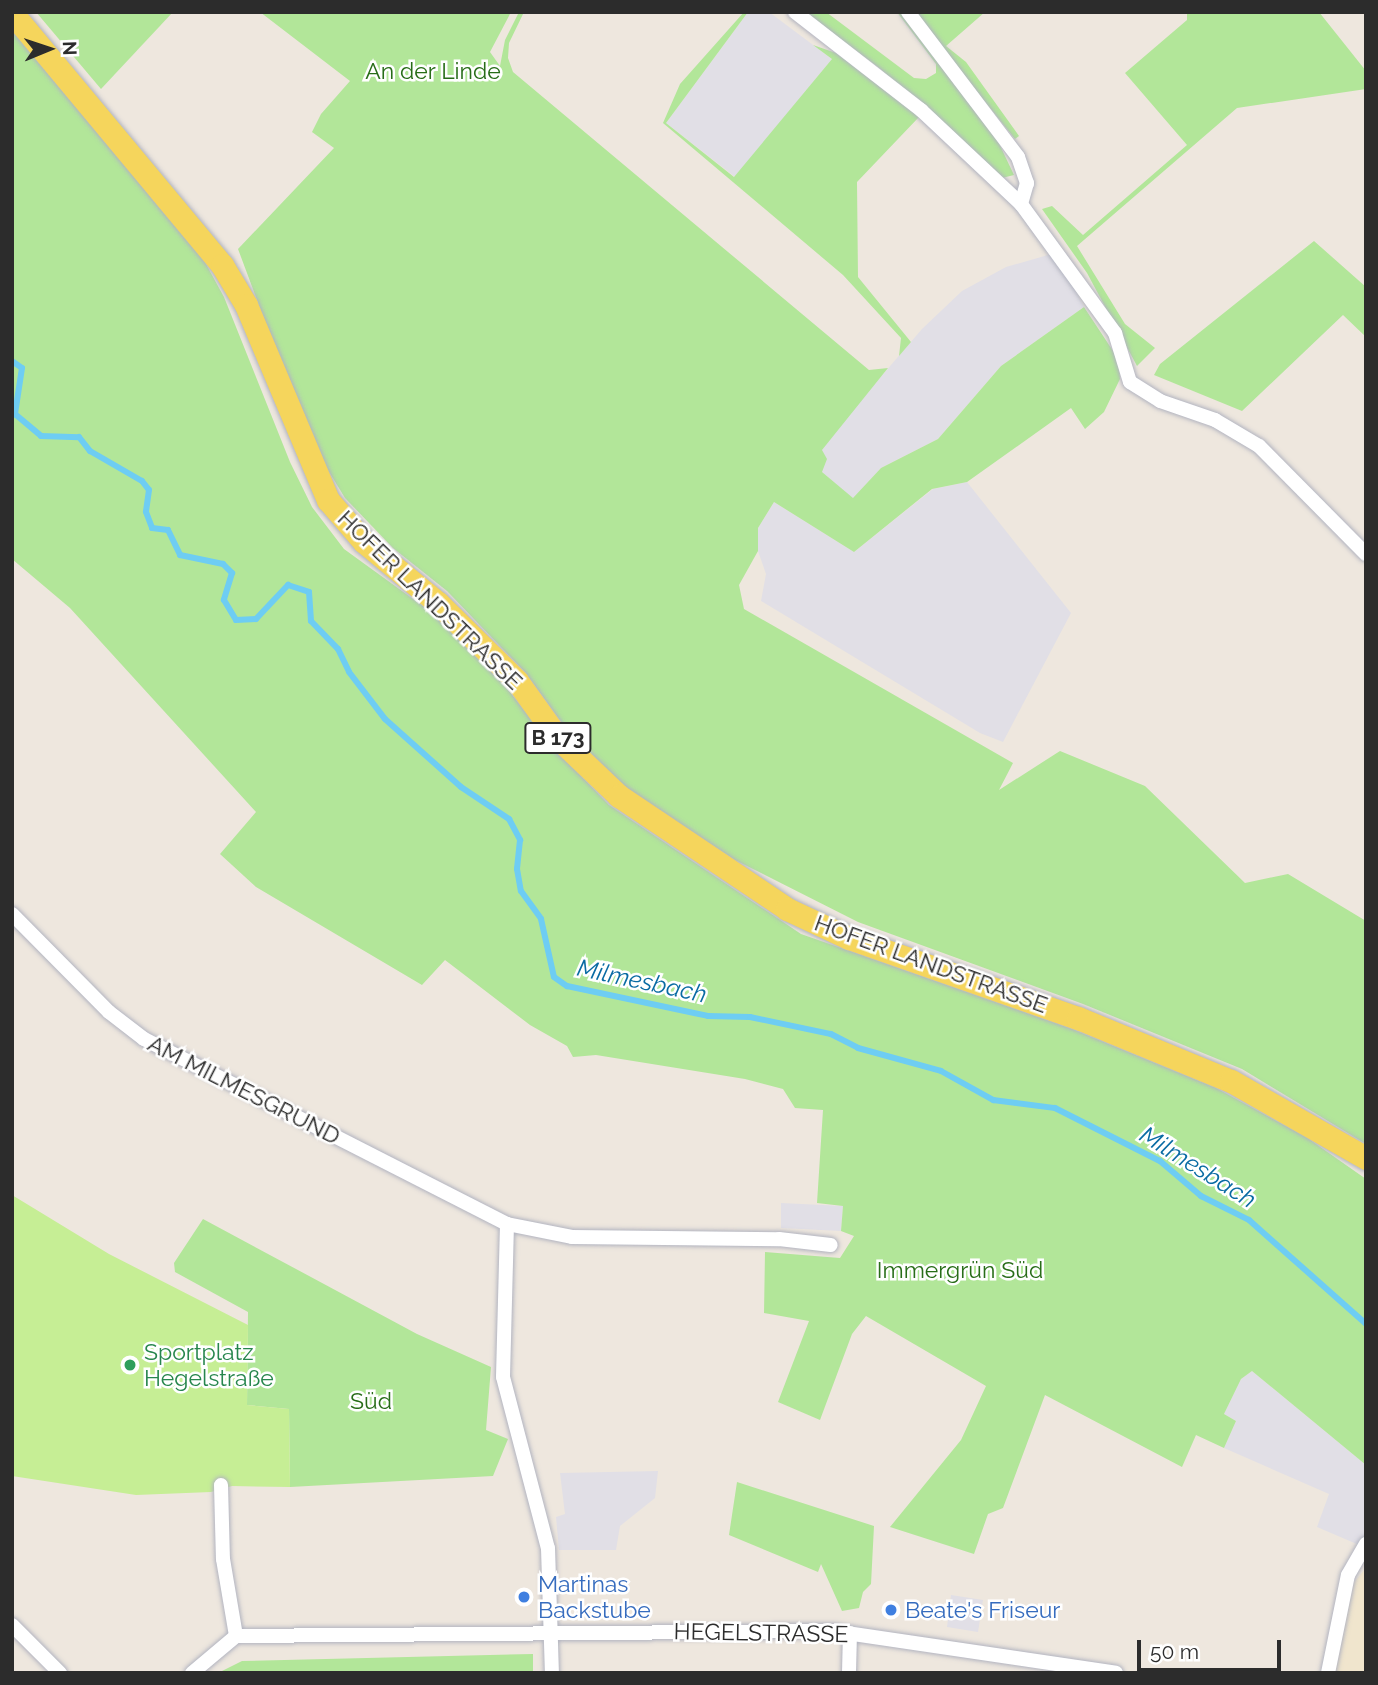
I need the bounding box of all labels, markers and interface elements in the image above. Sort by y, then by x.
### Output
north arrow [14,14,84,84]
text: N [59,41,81,56]
park label: An der Linde [365,57,501,85]
street label: HOFER LANDSTRASSE [332,505,528,695]
road number: B 173 [523,720,593,756]
street label: HOFER LANDSTRASSE [811,909,1051,1019]
water label: Milmesbach [575,953,709,1009]
street label: AM MILMESGRUND [143,1030,345,1150]
water label: Milmesbach [1135,1120,1261,1214]
park label: Immergrün Süd [877,1256,1043,1284]
place label: Sportplatz Hegelstraße [144,1338,274,1392]
marker: Sportplatz Hegelstraße [122,1357,138,1373]
park label: Süd [350,1387,392,1415]
place label: Martinas Backstube [538,1570,651,1624]
marker: Martinas Backstube [516,1589,532,1605]
place label: Beate's Friseur [905,1596,1060,1624]
marker: Beate's Friseur [883,1602,899,1618]
street label: HEGELSTRASSE [673,1618,849,1648]
scale bar [1140,1626,1284,1670]
text: 50 m [1150,1639,1199,1664]

